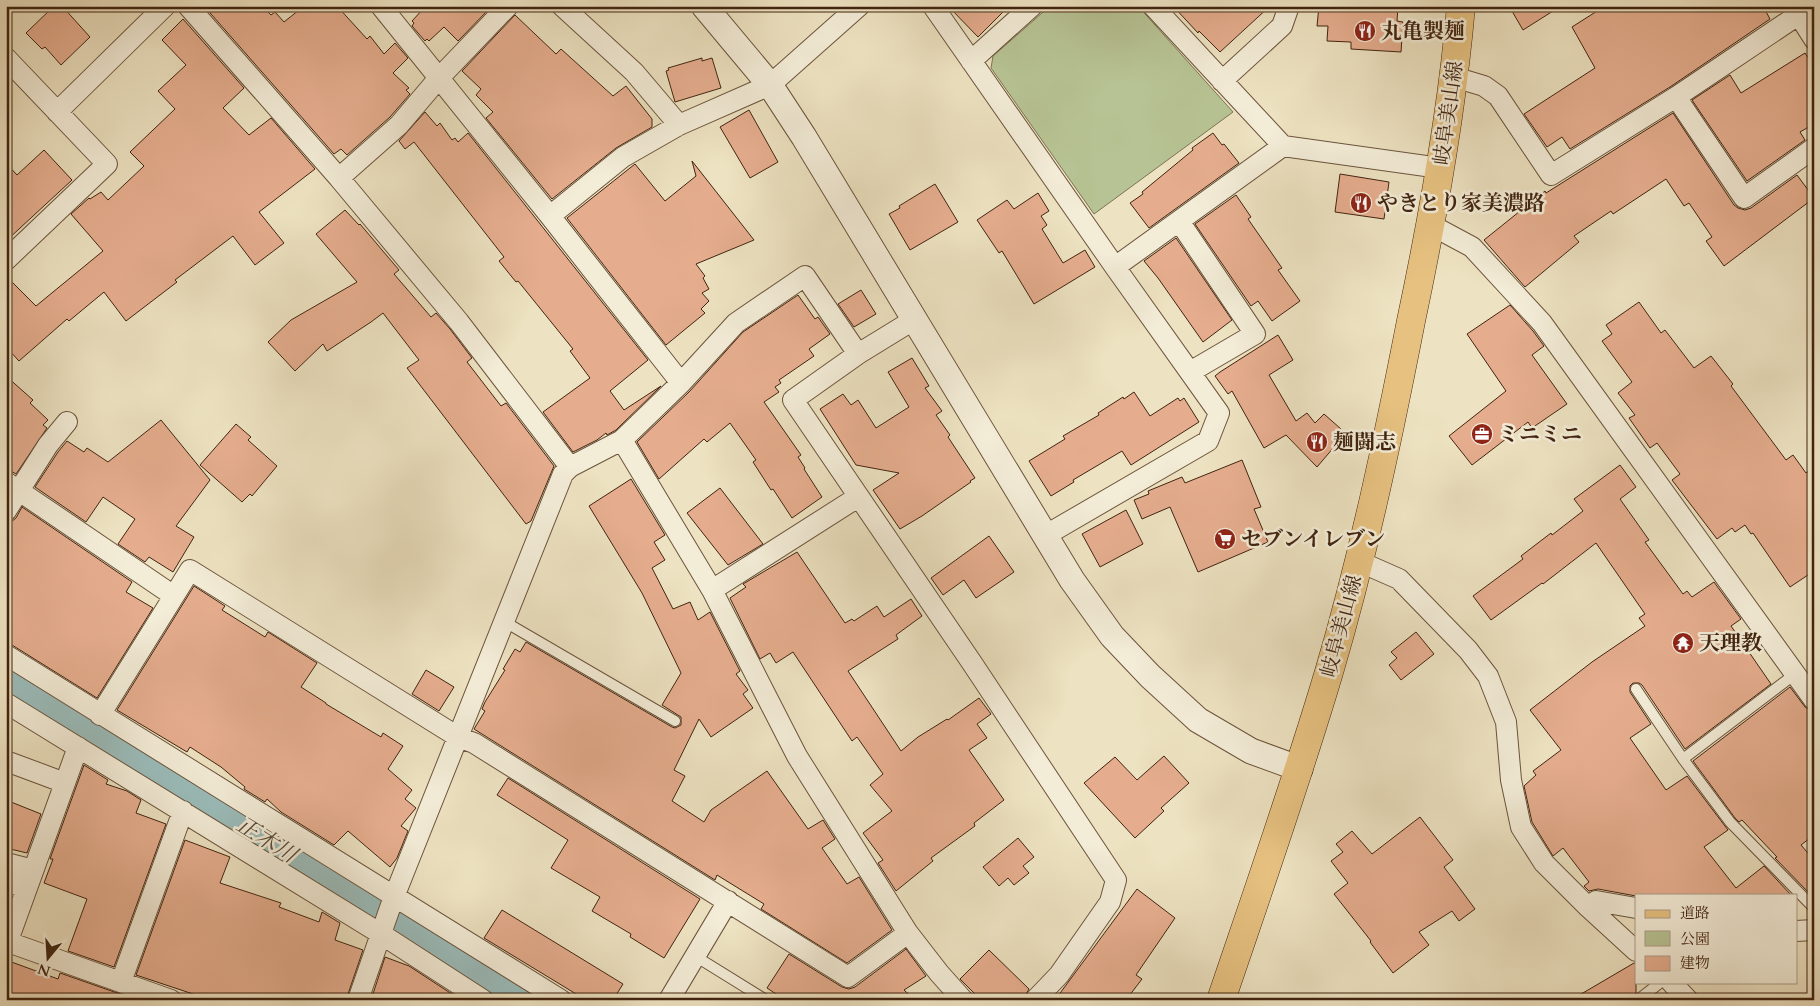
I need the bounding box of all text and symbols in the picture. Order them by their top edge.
place label: 丸亀製麺 [1381,17,1465,46]
restaurant icon: 丸亀製麺 [1353,19,1377,43]
street label: 岐阜美山線 [1427,59,1470,167]
place label: やきとり家美濃路 [1377,189,1545,218]
restaurant icon: やきとり家美濃路 [1349,191,1373,215]
place label: ミニミニ [1498,420,1582,449]
office icon: ミニミニ [1470,422,1494,446]
place label: 麺闘志 [1333,428,1396,457]
restaurant icon: 麺闘志 [1305,430,1329,454]
place label: セブンイレブン [1241,525,1385,554]
supermarket icon: セブンイレブン [1213,527,1237,551]
street label: 岐阜美山線 [1314,572,1369,681]
place label: 天理教 [1699,629,1762,658]
temple icon: 天理教 [1671,631,1695,655]
water label: 正木川 [231,810,304,871]
legend [1635,894,1798,984]
text: 道路 [1680,903,1710,923]
text: 公園 [1680,929,1710,949]
north arrow [22,934,72,984]
text: 建物 [1680,953,1710,973]
text: N [35,959,53,981]

